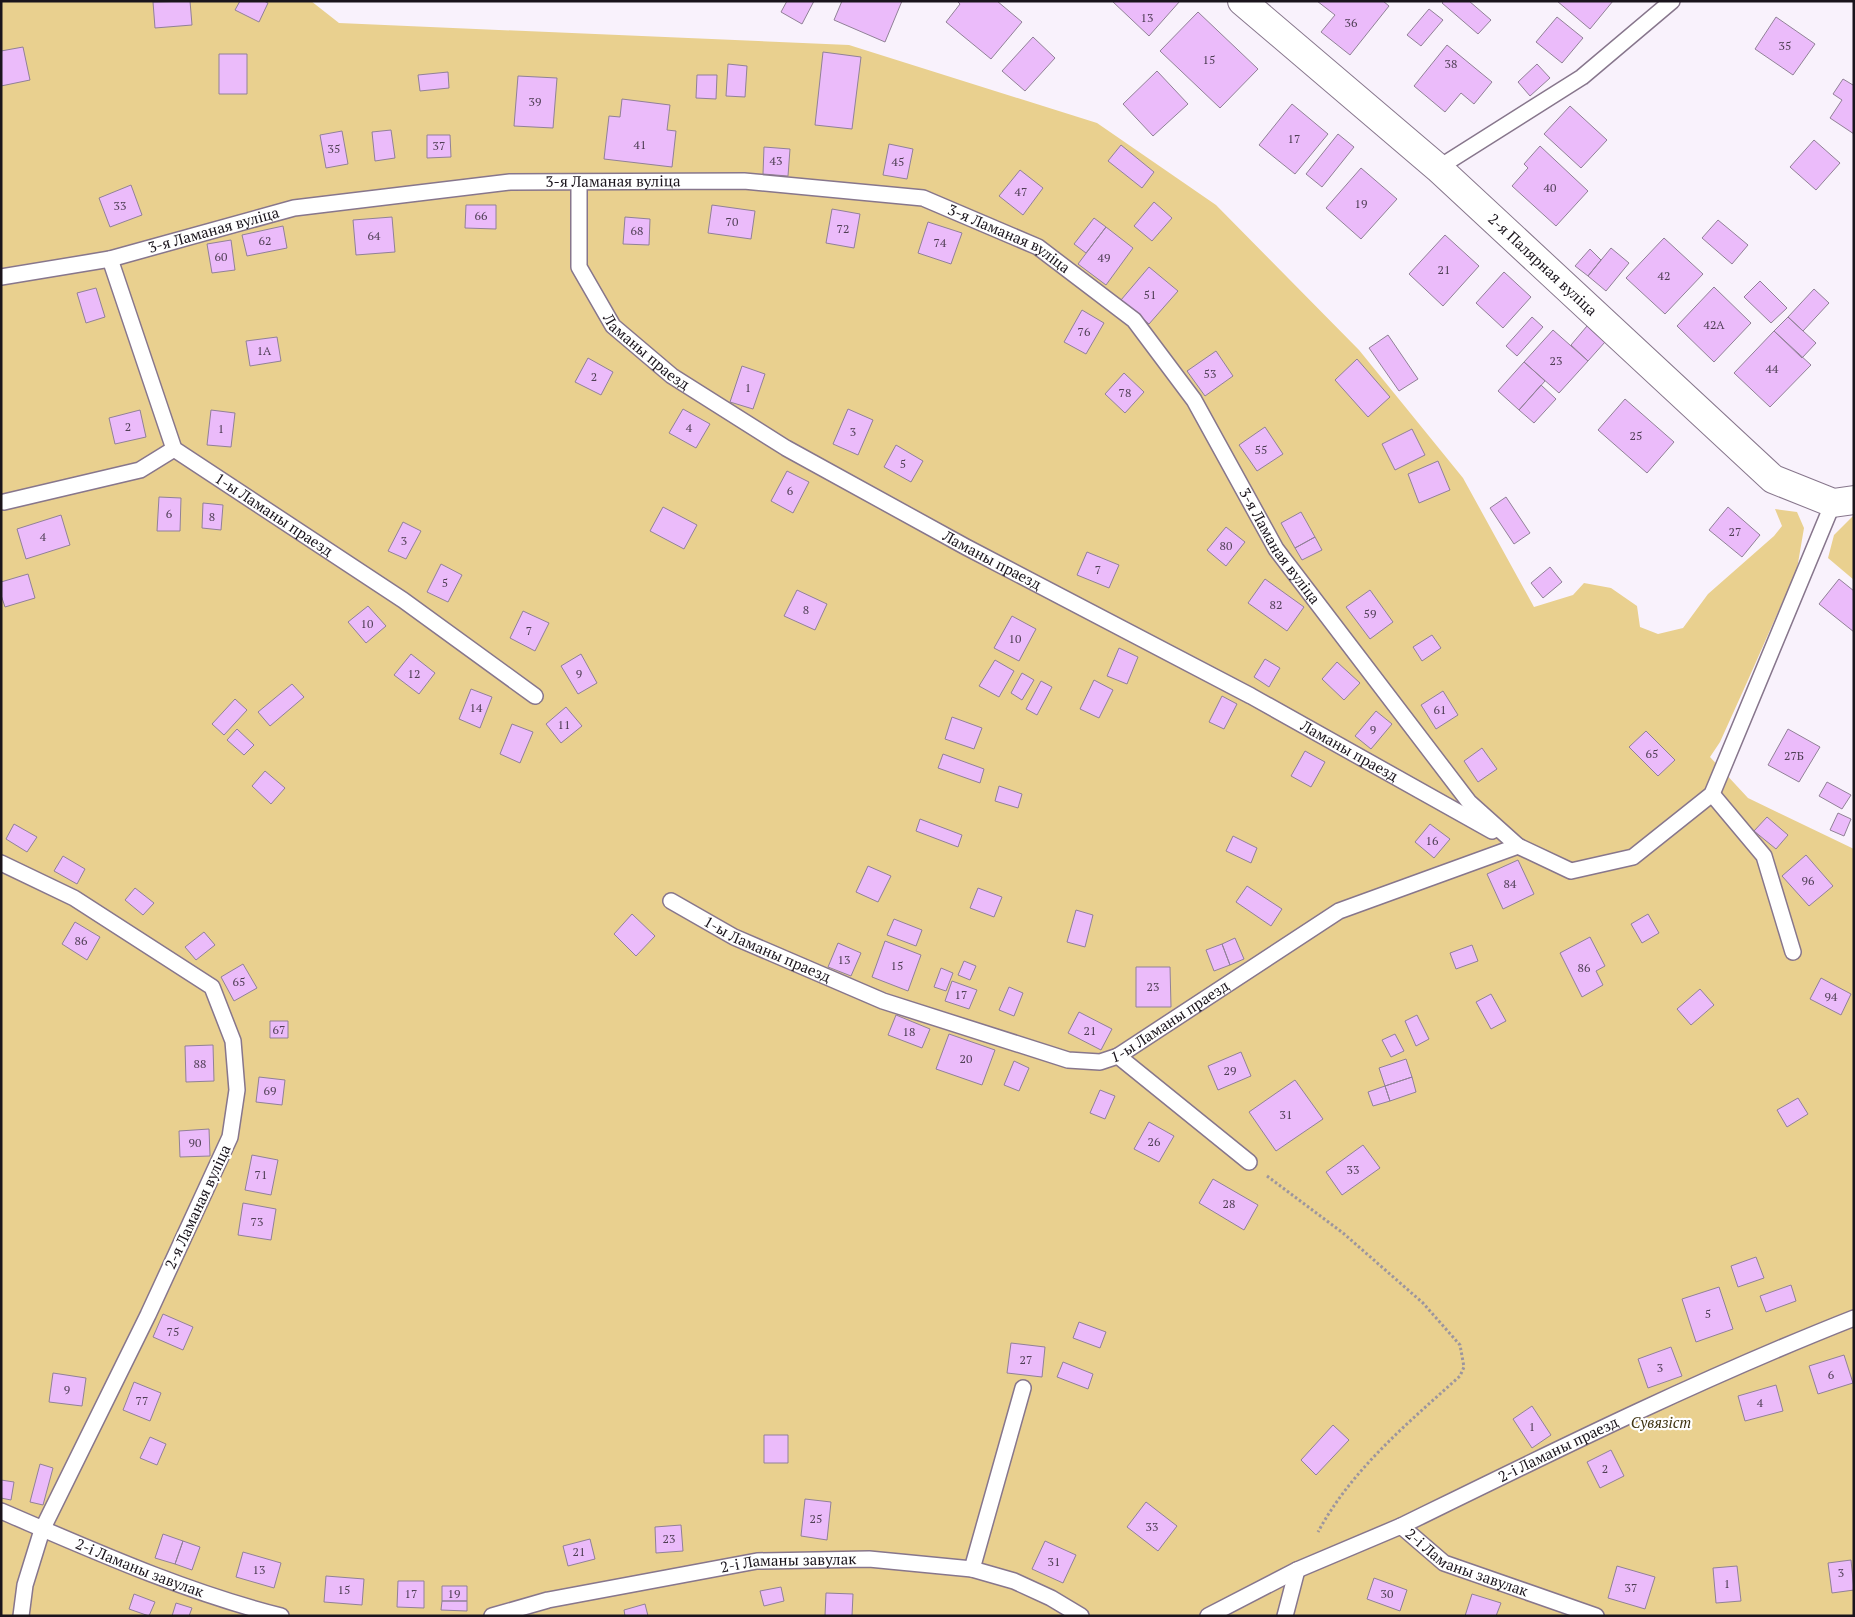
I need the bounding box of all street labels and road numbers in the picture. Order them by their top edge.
street label: 3-я Ламаная вуліца [545,170,681,191]
street label: 3-я Ламаная вуліца [945,199,1075,277]
street label: 3-я Ламаная вуліца [146,202,281,257]
street label: 2-я Палярная вуліца [1484,209,1602,320]
street label: Ламаны праезд [599,309,694,394]
street label: 1-ы Ламаны праезд [211,468,338,560]
street label: 3-я Ламаная вуліца [1235,484,1326,608]
street label: Ламаны праезд [939,525,1046,594]
street label: Ламаны праезд [1297,714,1402,786]
street label: 1-ы Ламаны праезд [700,911,835,987]
street label: 1-ы Ламаны праезд [1108,975,1233,1067]
street label: 2-я Ламаная вуліца [160,1141,235,1272]
street label: 2-і Ламаны праезд [1495,1413,1621,1487]
street label: 2-і Ламаны завулак [1402,1523,1532,1601]
street label: 2-і Ламаны завулак [73,1533,208,1602]
street label: 2-і Ламаны завулак [719,1548,857,1577]

